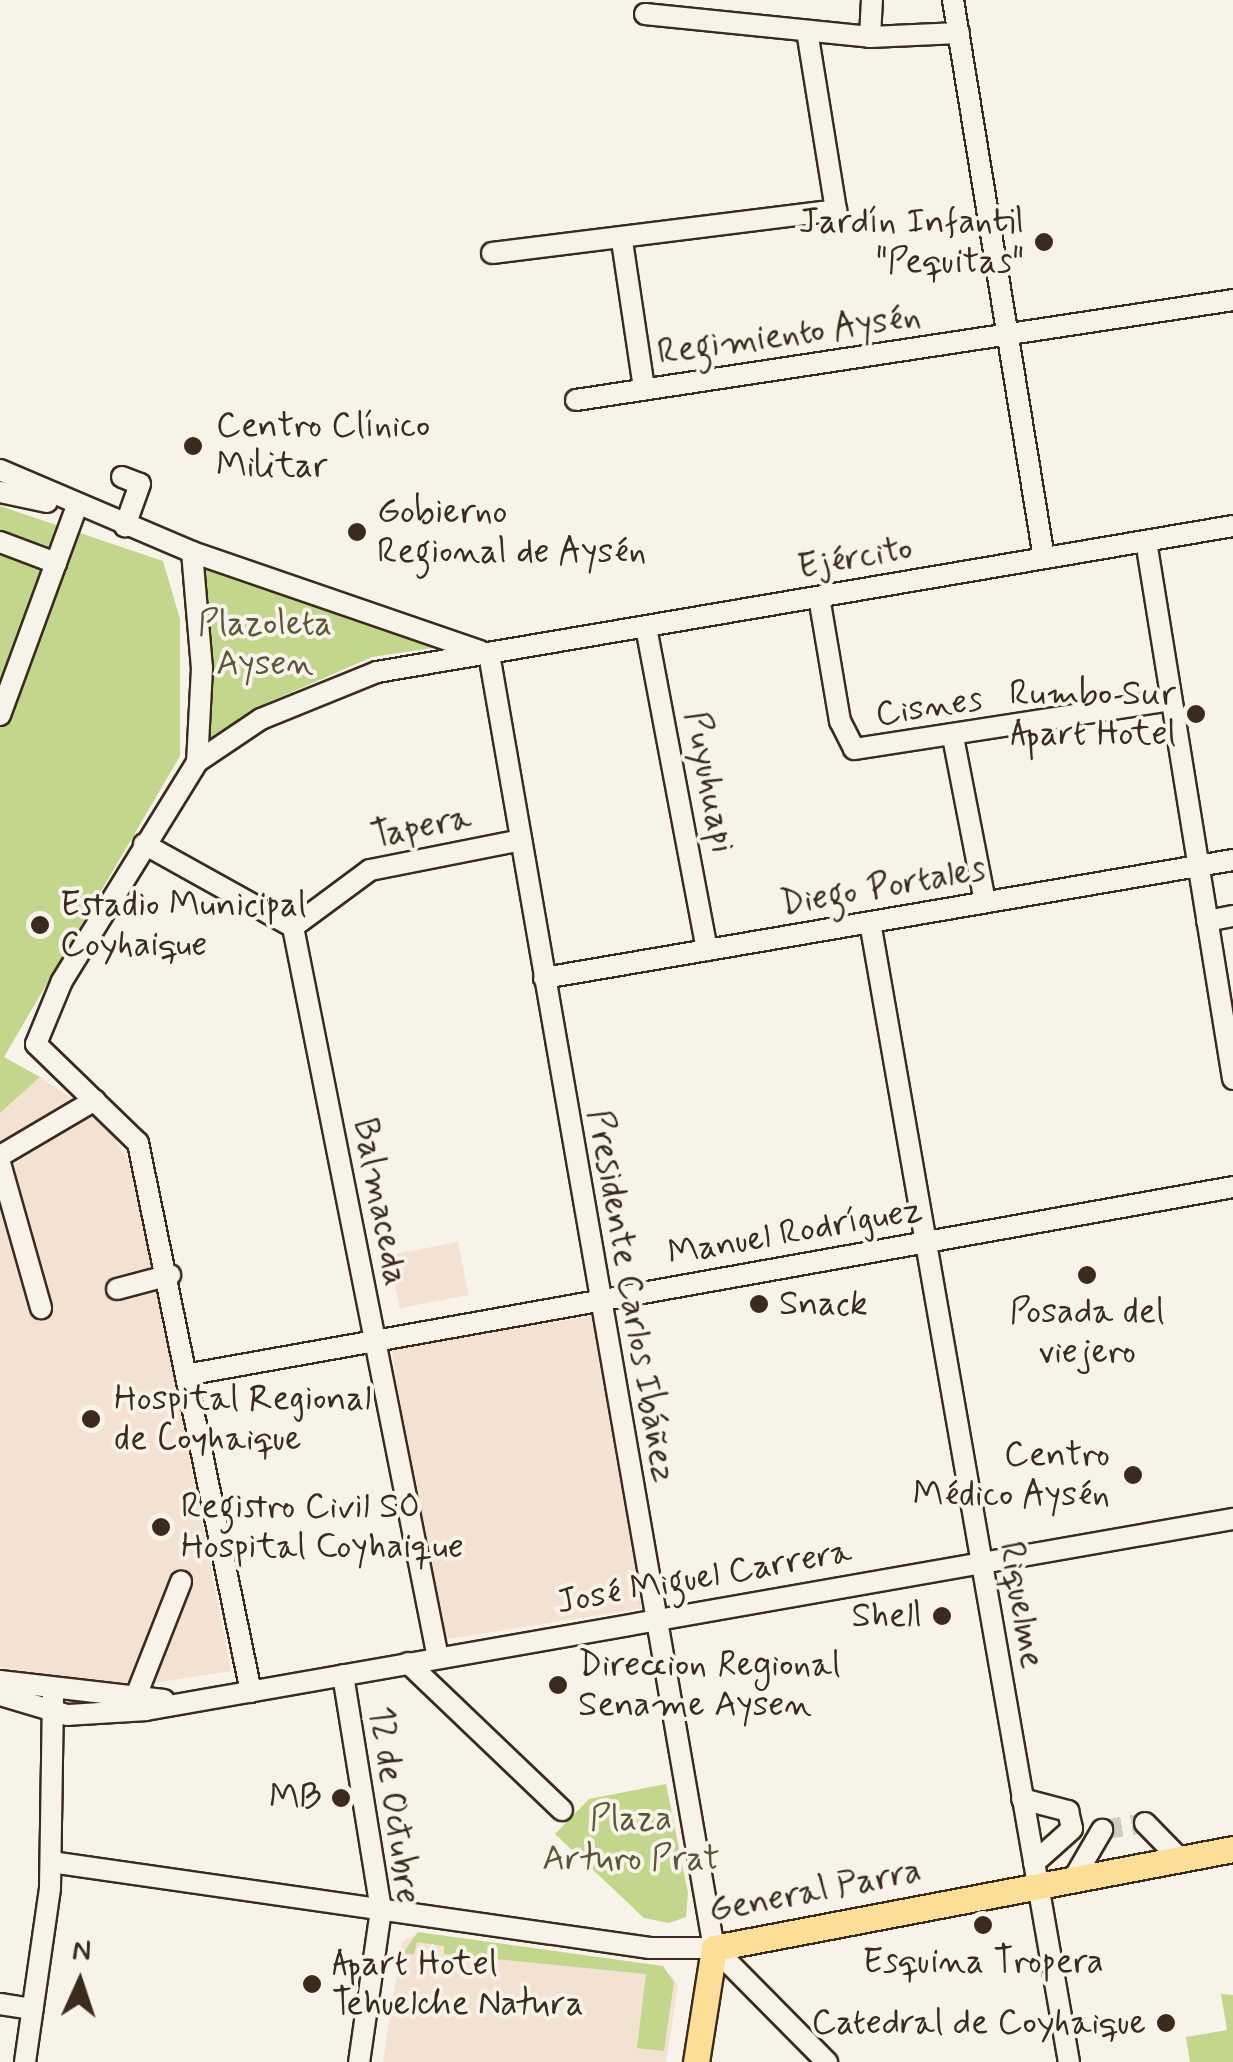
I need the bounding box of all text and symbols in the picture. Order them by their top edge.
place label: Jardín Infantil "Pequitas" [790,201,1024,283]
marker: Jardín Infantil "Pequitas" [1033,231,1055,253]
street label: Regimiento Aysén [655,296,923,374]
place label: Centro Clínico Militar [216,405,430,487]
marker: Centro Clínico Militar [180,433,206,459]
place label: Gobierno Regional de Aysén [377,491,646,573]
marker: Gobierno Regional de Aysén [346,521,368,543]
street label: Ejército [794,527,916,589]
park label: Plazoleta Aysen [198,603,332,685]
place label: Rumbo Sur Apart Hotel [1013,673,1176,755]
street label: Cisnes [872,678,986,736]
marker: Rumbo Sur Apart Hotel [1185,703,1207,725]
street label: Puyuhuapi [675,708,743,856]
street label: Tapera [367,796,475,858]
street label: Diego Portales [778,848,988,926]
place label: Estadio Municipal Coyhaique [60,884,307,966]
marker: Estadio Municipal Coyhaique [29,914,51,936]
street label: Presidente Carlos Ibáñez [578,1107,684,1485]
street label: Balmaceda [343,1115,417,1289]
street label: Manuel Rodríguez [664,1189,926,1275]
marker: Posada del viejero [1076,1264,1098,1286]
place label: Snack [779,1283,868,1325]
place label: Posada del viejero [1010,1291,1164,1373]
marker: Snack [748,1293,770,1315]
place label: Hospital Regional de Coyhaique [114,1378,378,1460]
marker: Hospital Regional de Coyhaique [78,1406,104,1432]
place label: Centro Médico Aysén [913,1434,1110,1516]
marker: Centro Médico Aysén [1120,1462,1146,1488]
place label: Registro Civil SO Hospital Coyhaique [181,1486,463,1568]
marker: Registro Civil SO Hospital Coyhaique [150,1516,172,1538]
street label: José Miguel Carrera [553,1530,855,1624]
street label: Riquelme [989,1538,1053,1672]
place label: Shell [851,1595,922,1637]
marker: Shell [931,1605,953,1627]
place label: Direccion Regional Sename Aysen [578,1644,846,1726]
marker: Direccion Regional Sename Aysen [547,1674,569,1696]
street label: 12 de Octubre [359,1703,429,1907]
place label: MB [269,1777,321,1819]
marker: MB [330,1787,352,1809]
park label: Plaza Arturo Prat [542,1798,720,1880]
street label: General Parra [706,1850,924,1932]
marker: Esquina Tropera [972,1914,994,1936]
north arrow [30,1932,130,2032]
text: N [71,1933,92,1971]
place label: Esquina Tropera [862,1941,1104,1983]
place label: Apart Hotel Tehuelche Natura [332,1943,586,2025]
marker: Apart Hotel Tehuelche Natura [301,1973,323,1995]
place label: Catedral de Coyhaique [815,2002,1146,2044]
marker: Catedral de Coyhaique [1155,2012,1177,2034]

